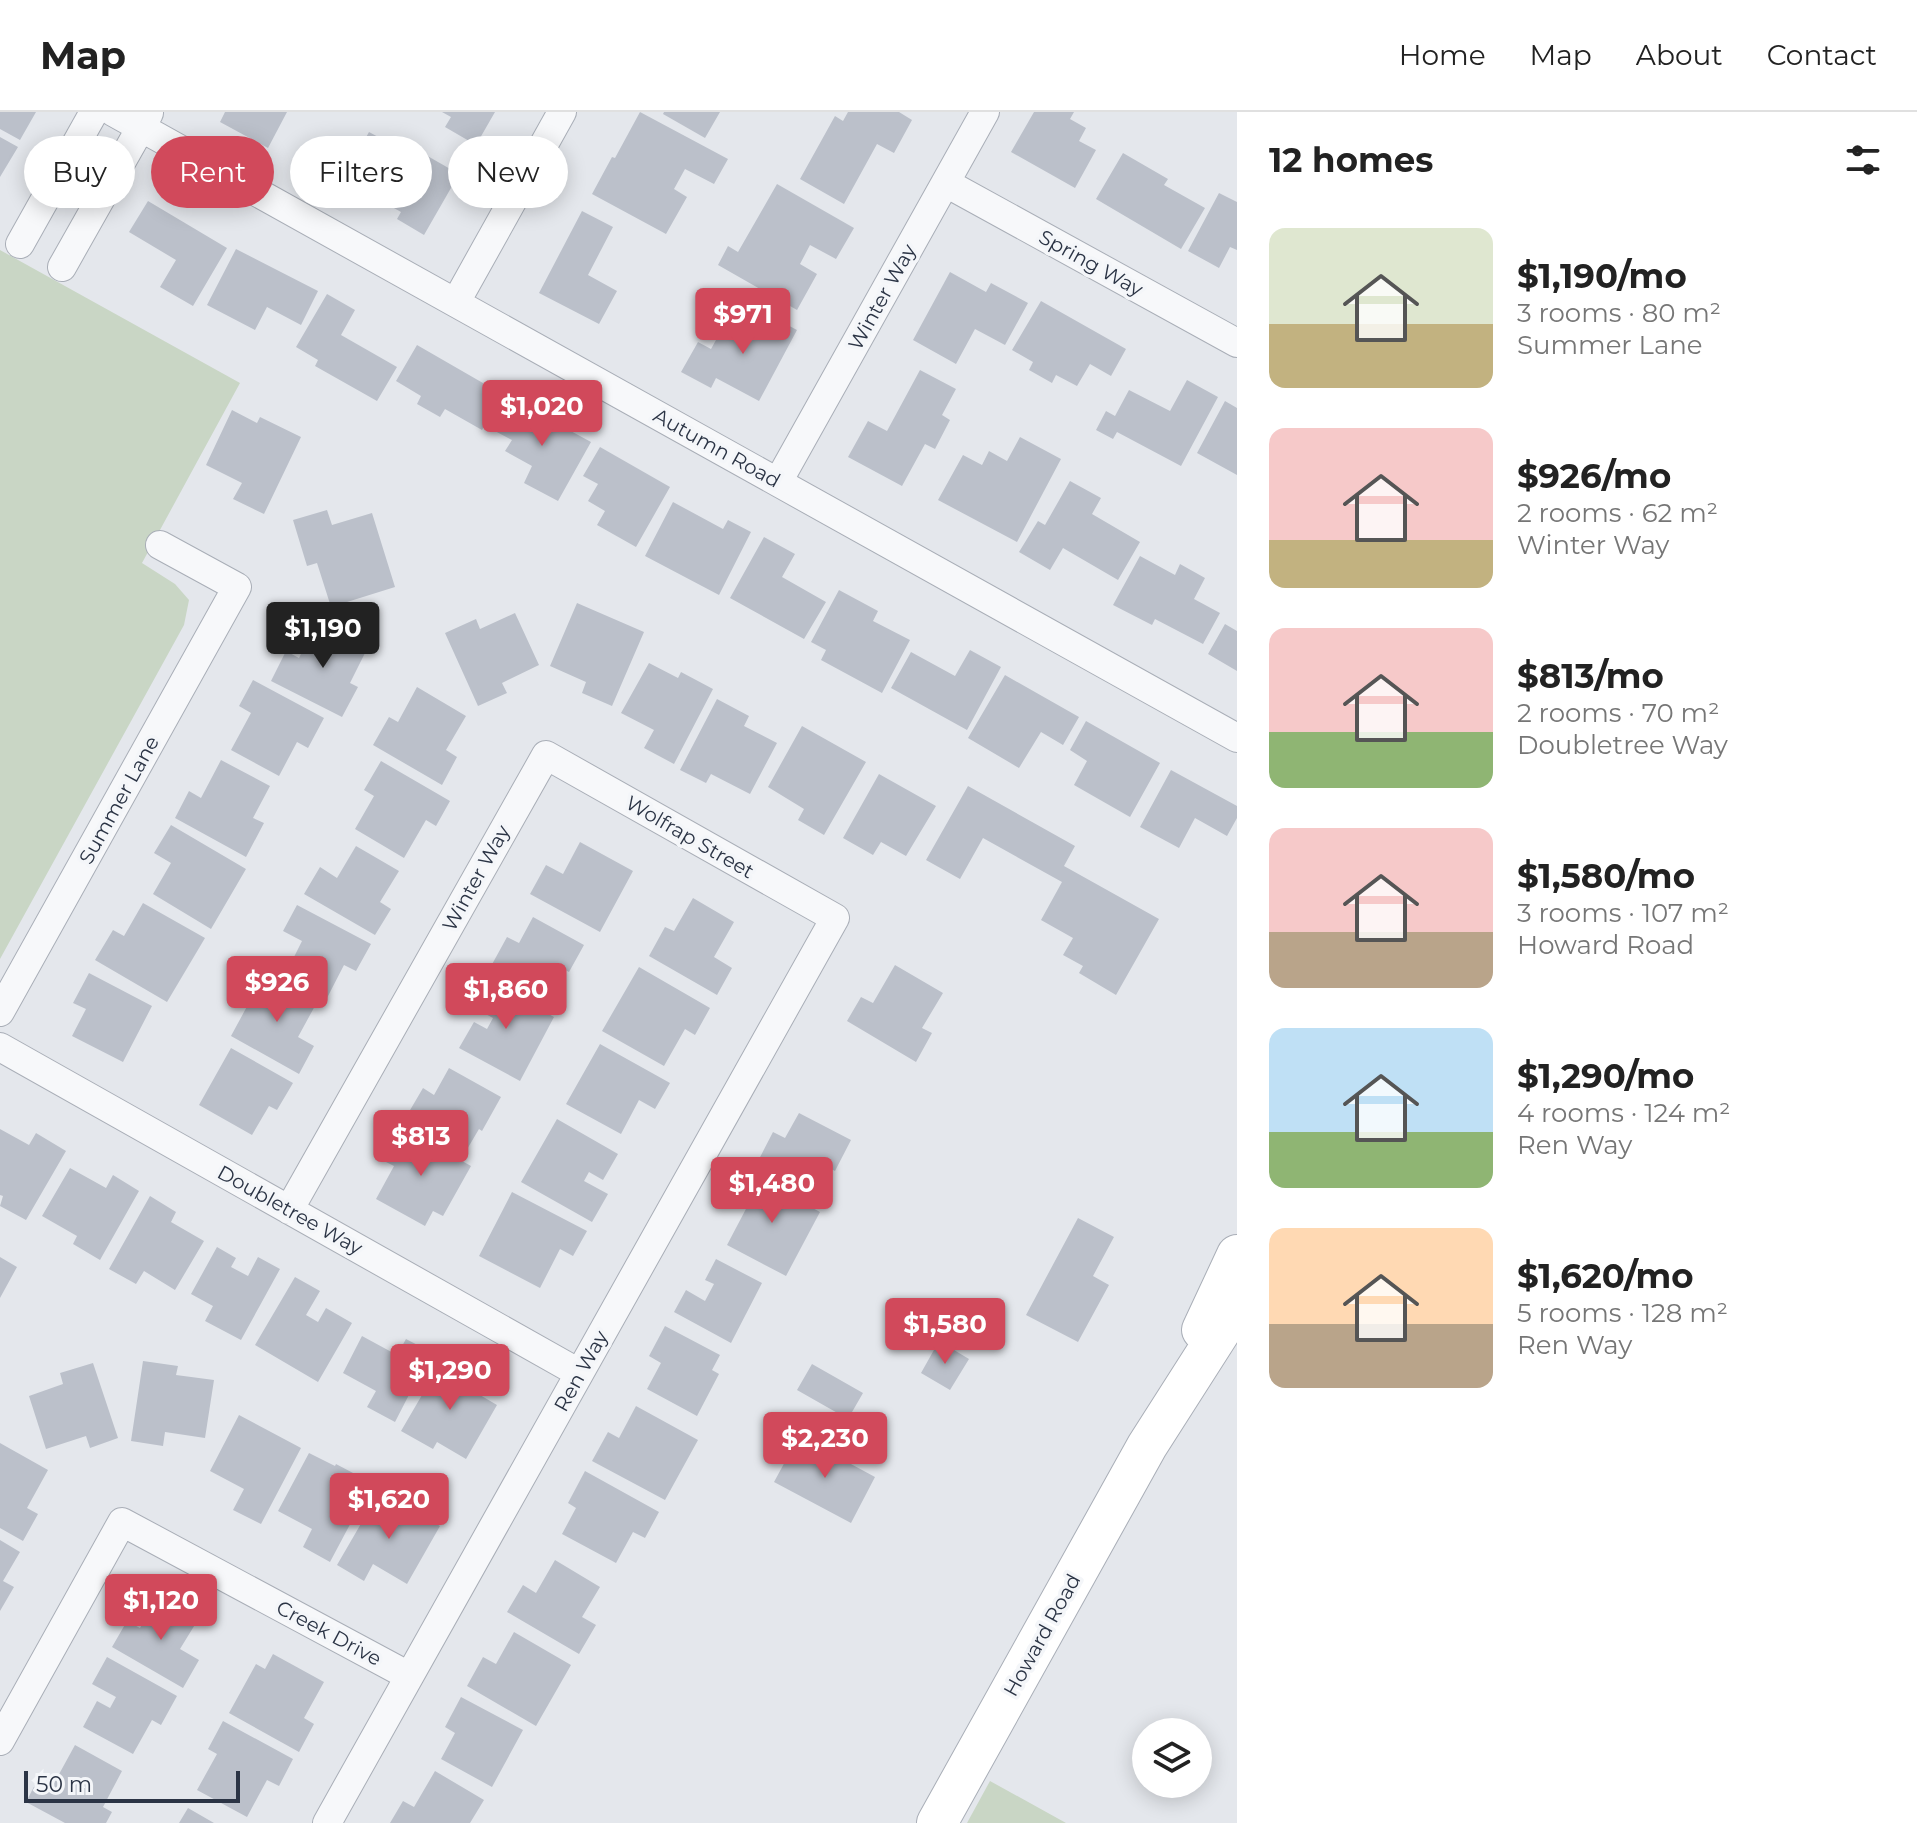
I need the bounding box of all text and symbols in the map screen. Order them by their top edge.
text: Map [40,32,126,79]
text: Home [1399,38,1486,72]
text: Map [1530,38,1592,72]
text: About [1636,38,1723,72]
text: Contact [1767,38,1877,72]
chip: Buy [24,136,135,208]
chip: Rent [151,136,274,208]
chip: Filters [290,136,432,208]
chip: New [448,136,568,208]
icon: filters [1841,138,1885,182]
text: 12 homes [1269,139,1433,181]
street label: Spring Way [1035,225,1147,301]
street label: Winter Way [843,240,921,354]
text: $1,190/mo [1517,255,1687,297]
icon: home [1333,260,1429,356]
pin: $971 [696,288,790,356]
text: 3 rooms · 80 m² [1517,297,1721,329]
text: $971 [713,298,773,330]
text: Summer Lane [1517,329,1703,361]
pin: $1,020 [477,380,607,448]
text: $1,020 [500,390,584,422]
street label: Autumn Road [649,403,785,493]
text: $926/mo [1517,455,1671,497]
icon: home [1333,460,1429,556]
text: 2 rooms · 62 m² [1517,497,1718,529]
text: Winter Way [1517,529,1669,561]
pin: $1,190 [258,602,388,670]
text: $1,190 [284,612,362,644]
text: $813/mo [1517,655,1664,697]
icon: home [1333,660,1429,756]
text: 2 rooms · 70 m² [1517,697,1719,729]
text: Doubletree Way [1517,729,1728,761]
street label: Summer Lane [74,732,164,868]
street label: Wolfrap Street [622,791,758,883]
street label: Winter Way [437,821,515,935]
text: $1,580/mo [1517,855,1695,897]
icon: home [1333,860,1429,956]
text: 3 rooms · 107 m² [1517,897,1729,929]
text: Howard Road [1517,929,1694,961]
pin: $926 [230,956,324,1024]
pin: $1,860 [441,963,571,1031]
text: $926 [245,966,309,998]
text: $1,860 [464,973,548,1005]
text: $1,290/mo [1517,1055,1694,1097]
icon: home [1333,1060,1429,1156]
text: 4 rooms · 124 m² [1517,1097,1730,1129]
pin: $813 [374,1110,468,1178]
text: $813 [391,1120,451,1152]
text: Ren Way [1517,1129,1632,1161]
pin: $1,480 [707,1157,837,1225]
street label: Doubletree Way [213,1160,367,1260]
text: $1,480 [729,1167,815,1199]
text: $1,620/mo [1517,1255,1694,1297]
icon: home [1333,1260,1429,1356]
text: 5 rooms · 128 m² [1517,1297,1728,1329]
pin: $1,580 [880,1298,1010,1366]
text: $1,580 [903,1308,987,1340]
street label: Ren Way [549,1326,613,1416]
text: Ren Way [1517,1329,1632,1361]
pin: $1,290 [385,1344,515,1412]
text: $1,290 [408,1354,492,1386]
pin: $2,230 [760,1412,890,1480]
text: $2,230 [781,1422,869,1454]
pin: $1,620 [324,1473,454,1541]
text: $1,620 [348,1483,430,1515]
street label: Howard Road [998,1570,1086,1700]
pin: $1,120 [96,1574,226,1642]
text: $1,120 [123,1584,199,1616]
street label: Creek Drive [272,1595,386,1671]
map controls [1132,1718,1212,1798]
button: layers [1132,1718,1212,1798]
scale bar [24,1767,240,1803]
text: 50 m [36,1771,92,1798]

